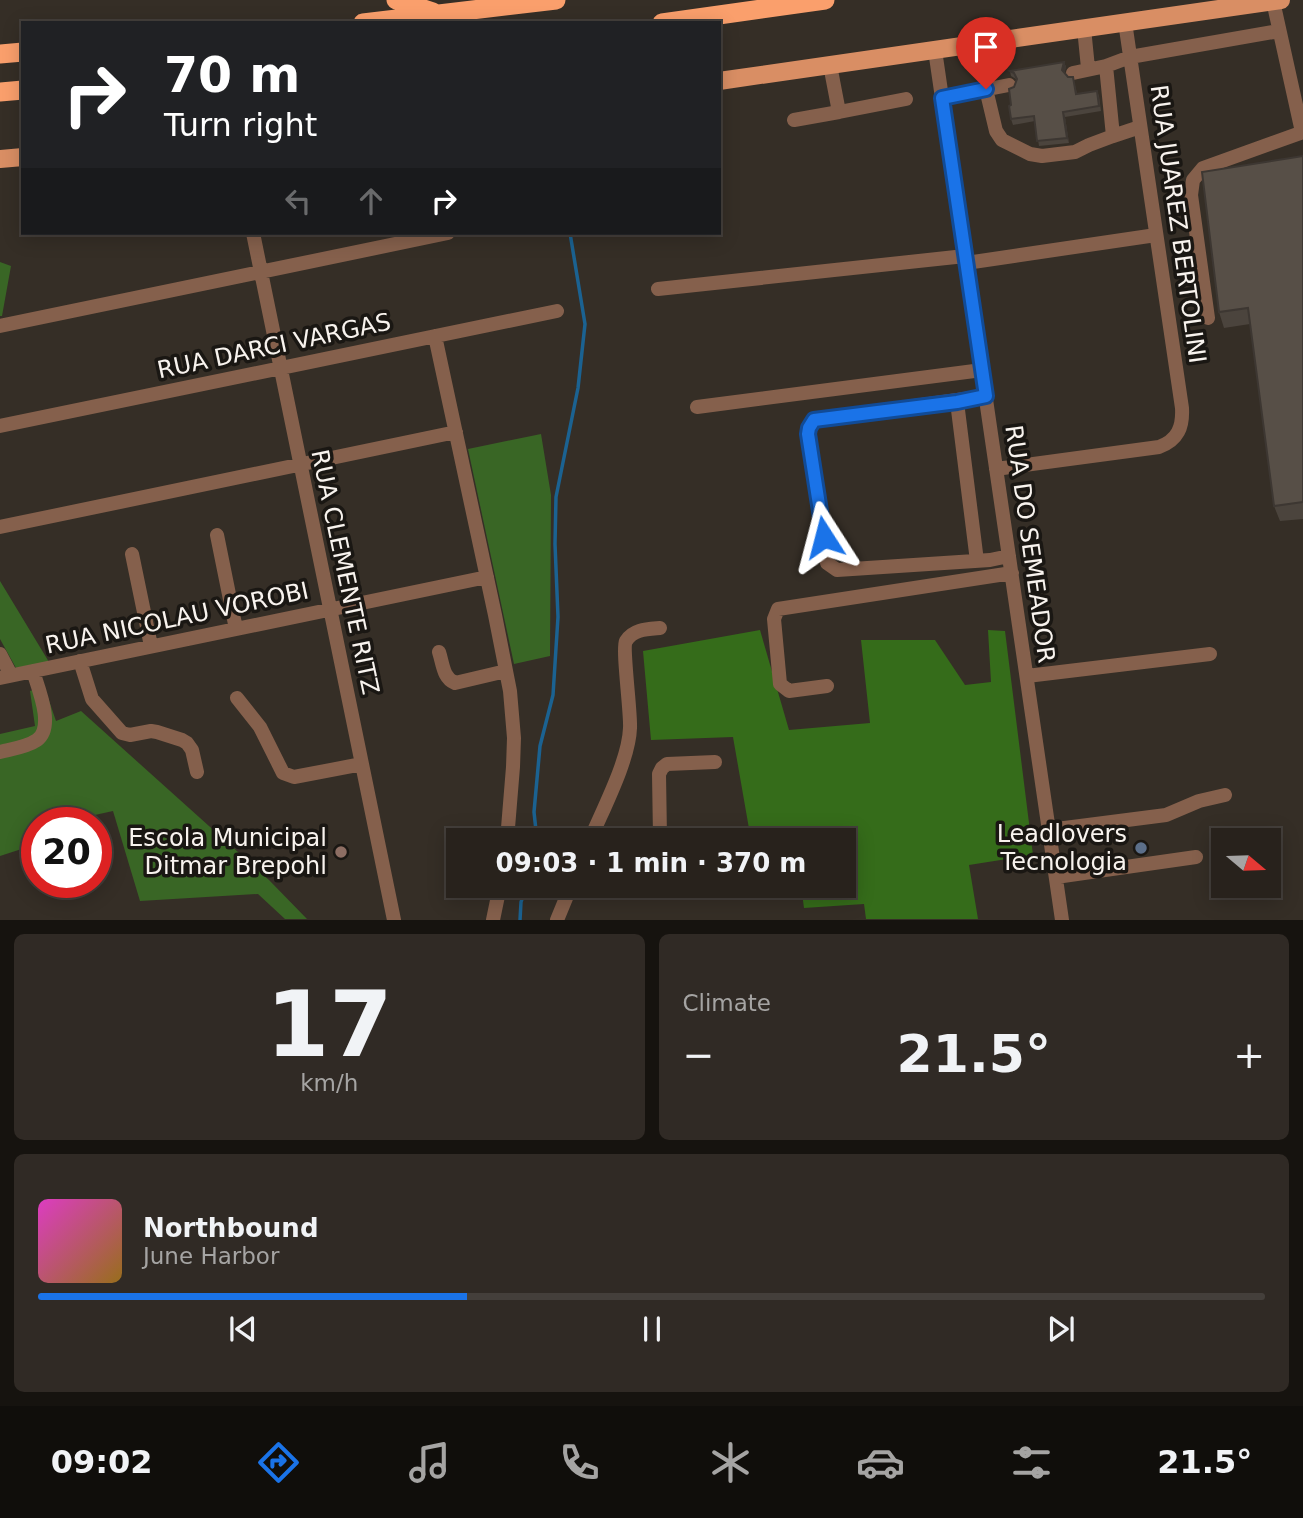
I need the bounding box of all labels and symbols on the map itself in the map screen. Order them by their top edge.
pin [956,17,1016,89]
street label: RUA JUAREZ BERTOLINI [1145,83,1211,365]
street label: RUA DARCI VARGAS [155,308,393,384]
street label: RUA DO SEMEADOR [999,423,1061,665]
street label: RUA CLEMENTE RITZ [305,447,385,697]
position arrow [787,500,861,574]
street label: RUA NICOLAU VOROBI [43,576,311,660]
speed limit sign: 20 [21,807,112,898]
place label: Leadlovers Tecnologia [997,820,1127,876]
place label: Escola Municipal Ditmar Brepohl [128,824,327,880]
north arrow [1211,828,1281,898]
marker: Leadlovers Tecnologia [1133,840,1149,856]
marker: Escola Municipal Ditmar Brepohl [333,844,349,860]

